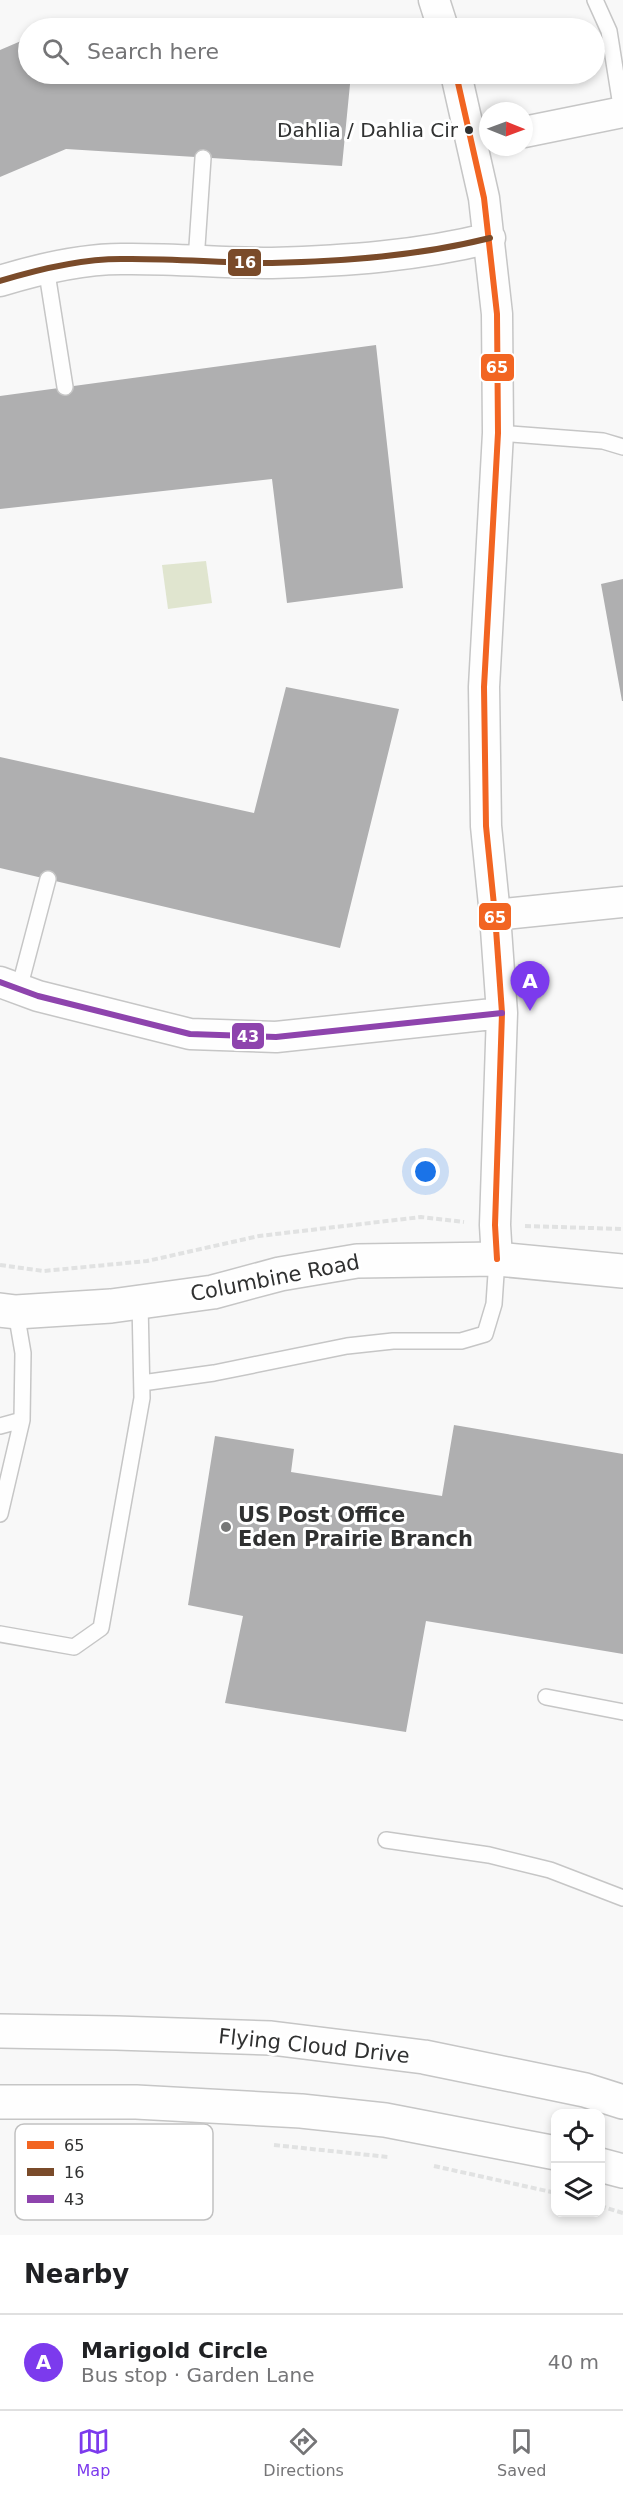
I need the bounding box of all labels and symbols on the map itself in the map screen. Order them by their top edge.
north arrow [479,102,533,156]
place label: Dahlia / Dahlia Cir [277,118,459,142]
marker: Dahlia / Dahlia Cir [463,124,475,136]
line badge: 16 [227,248,262,277]
text: 16 [234,253,256,272]
line badge: 65 [480,353,515,382]
text: 65 [486,358,508,377]
line badge: 65 [478,902,512,931]
text: 65 [484,908,506,927]
pin: A [510,962,550,1011]
line badge: 43 [231,1022,265,1050]
text: 43 [237,1027,259,1046]
your location [411,1157,440,1186]
street label: Columbine Road [188,1250,362,1306]
place label: US Post Office Eden Prairie Branch [238,1503,473,1551]
marker: US Post Office Eden Prairie Branch [219,1520,233,1534]
street label: Flying Cloud Drive [217,2024,411,2068]
legend [15,2124,213,2220]
text: 65 [64,2136,84,2155]
text: 16 [64,2163,84,2182]
text: 43 [64,2190,84,2209]

